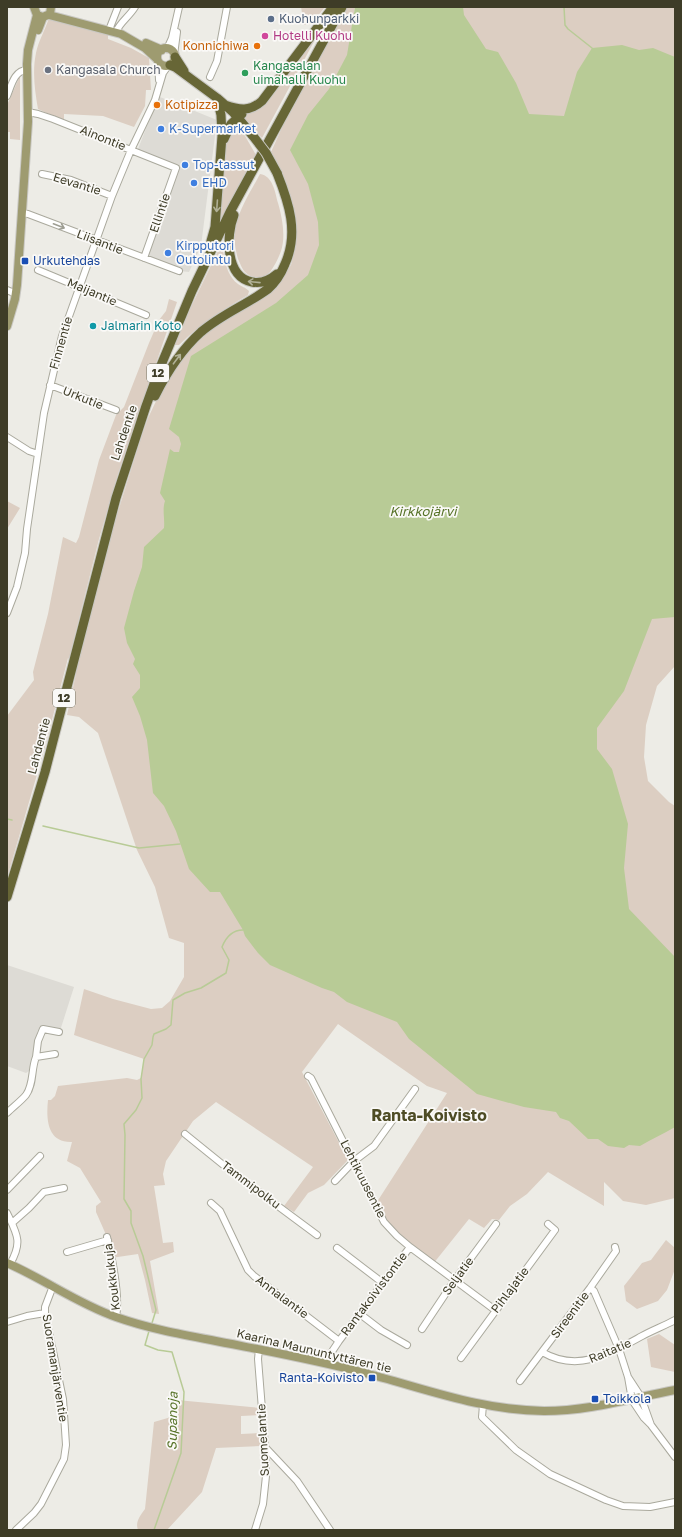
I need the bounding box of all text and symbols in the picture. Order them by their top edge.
place label: Kuohunparkki [279,11,359,26]
marker: Kuohunparkki [266,14,276,24]
place label: Hotelli Kuohu [273,28,352,43]
marker: Hotelli Kuohu [260,31,270,41]
place label: Konnichiwa [182,38,249,53]
marker: Konnichiwa [252,41,262,51]
place label: Kangasalan uimahalli Kuohu [253,58,346,87]
place label: Kangasala Church [56,62,161,77]
marker: Kangasala Church [43,65,53,75]
marker: Kangasalan uimahalli Kuohu [240,68,250,78]
place label: Kotipizza [165,97,218,112]
marker: Kotipizza [152,100,162,110]
place label: K-Supermarket [169,121,256,136]
street label: Ainontie [78,122,128,154]
marker: K-Supermarket [156,124,166,134]
place label: Top-tassut [193,157,255,172]
marker: Top-tassut [180,160,190,170]
street label: Eevantie [51,169,103,198]
place label: EHD [202,175,227,190]
marker: EHD [189,178,199,188]
street label: Ellintie [146,191,173,234]
one-way arrow [213,199,220,212]
one-way arrow [52,222,64,230]
street label: Liisantie [75,226,126,257]
place label: Kirpputori Outolintu [176,238,234,267]
marker: Kirpputori Outolintu [163,248,173,258]
place label: Urkutehdas [33,253,100,268]
marker: Urkutehdas [20,256,30,266]
street label: Maijantie [65,274,119,309]
one-way arrow [248,278,261,285]
street label: Finnentie [46,315,75,371]
place label: Jalmarin Koto [101,318,181,333]
marker: Jalmarin Koto [88,321,98,331]
one-way arrow [173,353,181,364]
road number: 12 [147,364,169,382]
street label: Urkutie [61,383,106,412]
street label: Lahdentie [107,403,140,463]
water label: Kirkkojärvi [390,503,458,519]
road number: 12 [53,689,75,707]
street label: Lahdentie [24,716,53,776]
district label: Ranta-Koivisto [371,1105,487,1125]
street label: Lehtikuusentie [337,1137,390,1220]
street label: Tammipolku [219,1158,284,1212]
street label: Koukkukuja [100,1243,123,1311]
street label: Rantakoivistontie [337,1249,410,1339]
street label: Seljatie [439,1254,476,1298]
street label: Pihlajatie [487,1264,532,1316]
street label: Annalantie [253,1272,312,1321]
street label: Sireenitie [547,1288,592,1341]
street label: Suoramanjärventie [40,1313,71,1423]
street label: Kaarina Maununtyttären tie [235,1325,393,1376]
street label: Raitatie [586,1335,633,1366]
place label: Ranta-Koivisto [279,1370,364,1385]
marker: Ranta-Koivisto [367,1373,377,1383]
water label: Supanoja [163,1391,181,1450]
place label: Toikkola [603,1391,651,1406]
marker: Toikkola [590,1394,600,1404]
street label: Suomelantie [253,1403,272,1477]

